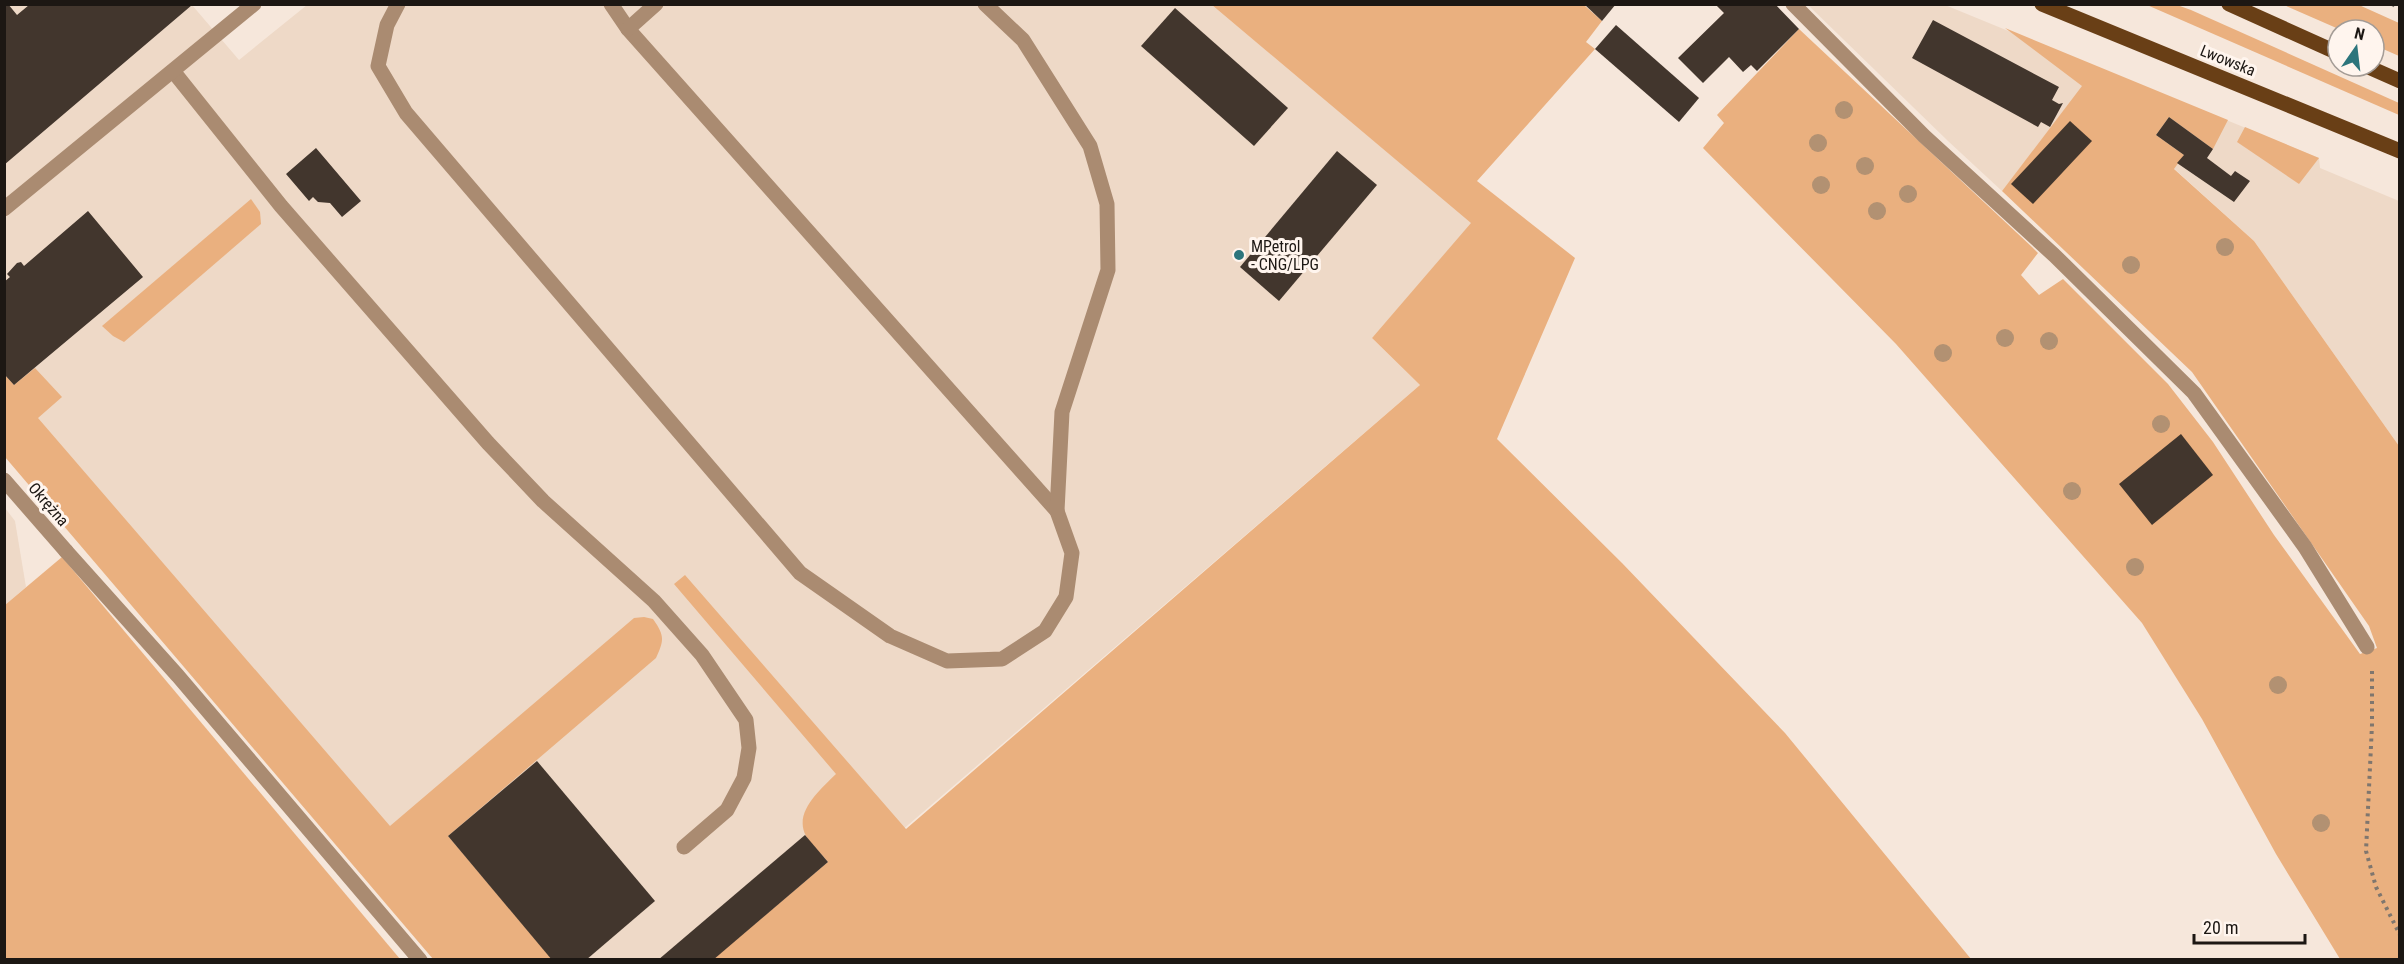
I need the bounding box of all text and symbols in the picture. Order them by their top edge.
north arrow [2326,18,2386,78]
text: N [2352,24,2367,44]
street label: Lwowska [2197,41,2258,80]
place label: MPetrol - CNG/LPG [1251,237,1319,274]
marker: MPetrol - CNG/LPG [1232,248,1246,262]
street label: Okrężna [25,479,73,530]
scale bar [2194,907,2305,945]
text: 20 m [2203,917,2238,938]

